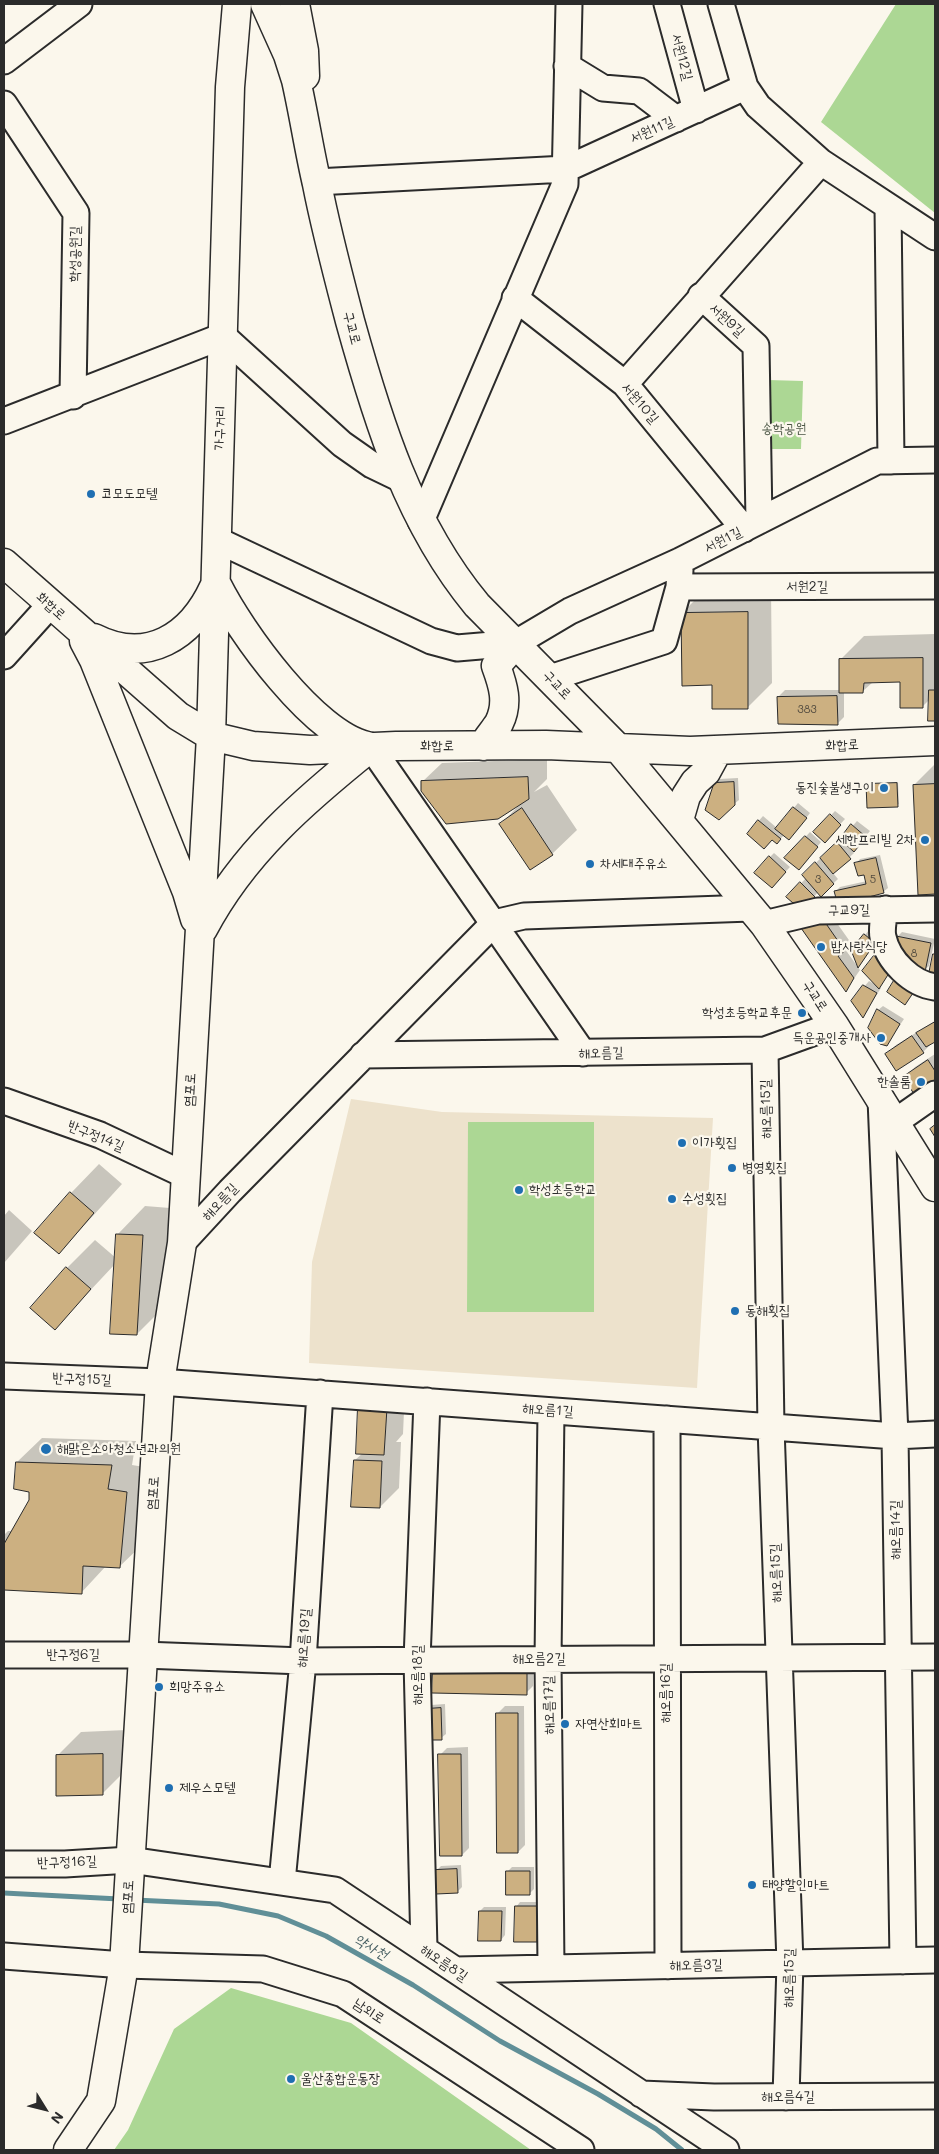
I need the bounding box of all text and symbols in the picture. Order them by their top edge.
street label: 서원12길 [668,32,696,82]
street label: 서원11길 [627,113,677,147]
street label: 학성공원길 [66,226,84,282]
street label: 서원9길 [706,300,748,340]
street label: 구교로 [340,310,364,346]
street label: 서원10길 [618,379,662,427]
street label: 가구거리 [211,405,229,451]
park label: 송학공원 [761,421,807,437]
place label: 코모도모텔 [101,486,157,502]
marker: 코모도모텔 [85,488,97,500]
street label: 서원1길 [701,523,745,557]
street label: 서원2길 [786,579,828,595]
street label: 화합로 [33,588,69,624]
street label: 구교로 [539,667,575,703]
house number: 383 [797,703,817,717]
street label: 화합로 [825,736,859,754]
street label: 화합로 [420,738,454,754]
place label: 동진숯불생구이 [795,780,874,796]
marker: 동진숯불생구이 [878,782,890,794]
place label: 세한프리빌 2차 [835,832,915,848]
marker: 세한프리빌 2차 [919,834,931,846]
place label: 차세대주유소 [600,856,668,872]
marker: 차세대주유소 [584,858,596,870]
house number: 3 [815,873,821,887]
house number: 5 [870,873,876,887]
street label: 구교9길 [828,901,870,919]
place label: 밥사랑식당 [831,939,887,955]
marker: 밥사랑식당 [815,941,827,953]
house number: 8 [911,947,917,961]
street label: 구교로 [799,977,831,1015]
place label: 학성초등학교후문 [702,1005,792,1021]
marker: 학성초등학교후문 [796,1007,808,1019]
place label: 득운공인중개사 [792,1030,871,1046]
marker: 득운공인중개사 [875,1032,887,1044]
street label: 해오름길 [578,1044,624,1062]
street label: 염포로 [181,1073,199,1107]
place label: 한솔룸 [877,1074,911,1090]
marker: 한솔룸 [915,1076,927,1088]
street label: 해오름15길 [757,1079,775,1139]
street label: 반구정14길 [65,1117,127,1155]
place label: 이가횟집 [692,1135,737,1151]
marker: 이가횟집 [676,1137,688,1149]
place label: 병영횟집 [742,1160,787,1176]
marker: 병영횟집 [726,1162,738,1174]
street label: 해오름길 [198,1180,242,1224]
place label: 학성초등학교 [529,1182,597,1198]
marker: 학성초등학교 [513,1184,525,1196]
place label: 수성횟집 [682,1191,727,1207]
marker: 수성횟집 [666,1193,678,1205]
place label: 동해횟집 [745,1303,790,1319]
marker: 동해횟집 [729,1305,741,1317]
street label: 반구정15길 [52,1370,112,1388]
street label: 해오름1길 [522,1400,574,1420]
place label: 해맑은소아청소년과의원 [57,1441,181,1457]
marker: 해맑은소아청소년과의원 [39,1442,53,1456]
street label: 염포로 [143,1476,163,1510]
street label: 해오름14길 [888,1500,904,1560]
street label: 해오름15길 [767,1543,785,1603]
street label: 해오름19길 [294,1608,314,1668]
street label: 해오름18길 [410,1645,426,1705]
street label: 반구정6길 [46,1647,100,1663]
street label: 해오름2길 [513,1651,565,1667]
street label: 해오름16길 [658,1663,674,1723]
street label: 해오름17길 [540,1675,558,1735]
place label: 희망주유소 [169,1679,225,1695]
marker: 희망주유소 [153,1681,165,1693]
place label: 자연산회마트 [575,1716,643,1732]
marker: 자연산회마트 [559,1718,571,1730]
place label: 제우스모텔 [179,1780,235,1796]
marker: 제우스모텔 [163,1782,175,1794]
street label: 반구정16길 [37,1853,97,1871]
place label: 태양할인마트 [762,1877,830,1893]
marker: 태양할인마트 [746,1879,758,1891]
street label: 염포로 [119,1880,137,1914]
water label: 약사천 [351,1930,391,1964]
street label: 해오름8길 [417,1941,471,1985]
street label: 해오름15길 [780,1948,798,2008]
street label: 해오름3길 [669,1956,723,1974]
street label: 남외로 [350,1995,388,2027]
place label: 울산종합운동장 [301,2071,380,2087]
marker: 울산종합운동장 [285,2073,297,2085]
north arrow [20,2084,70,2134]
street label: 해오름4길 [761,2089,815,2105]
text: N [47,2108,68,2128]

